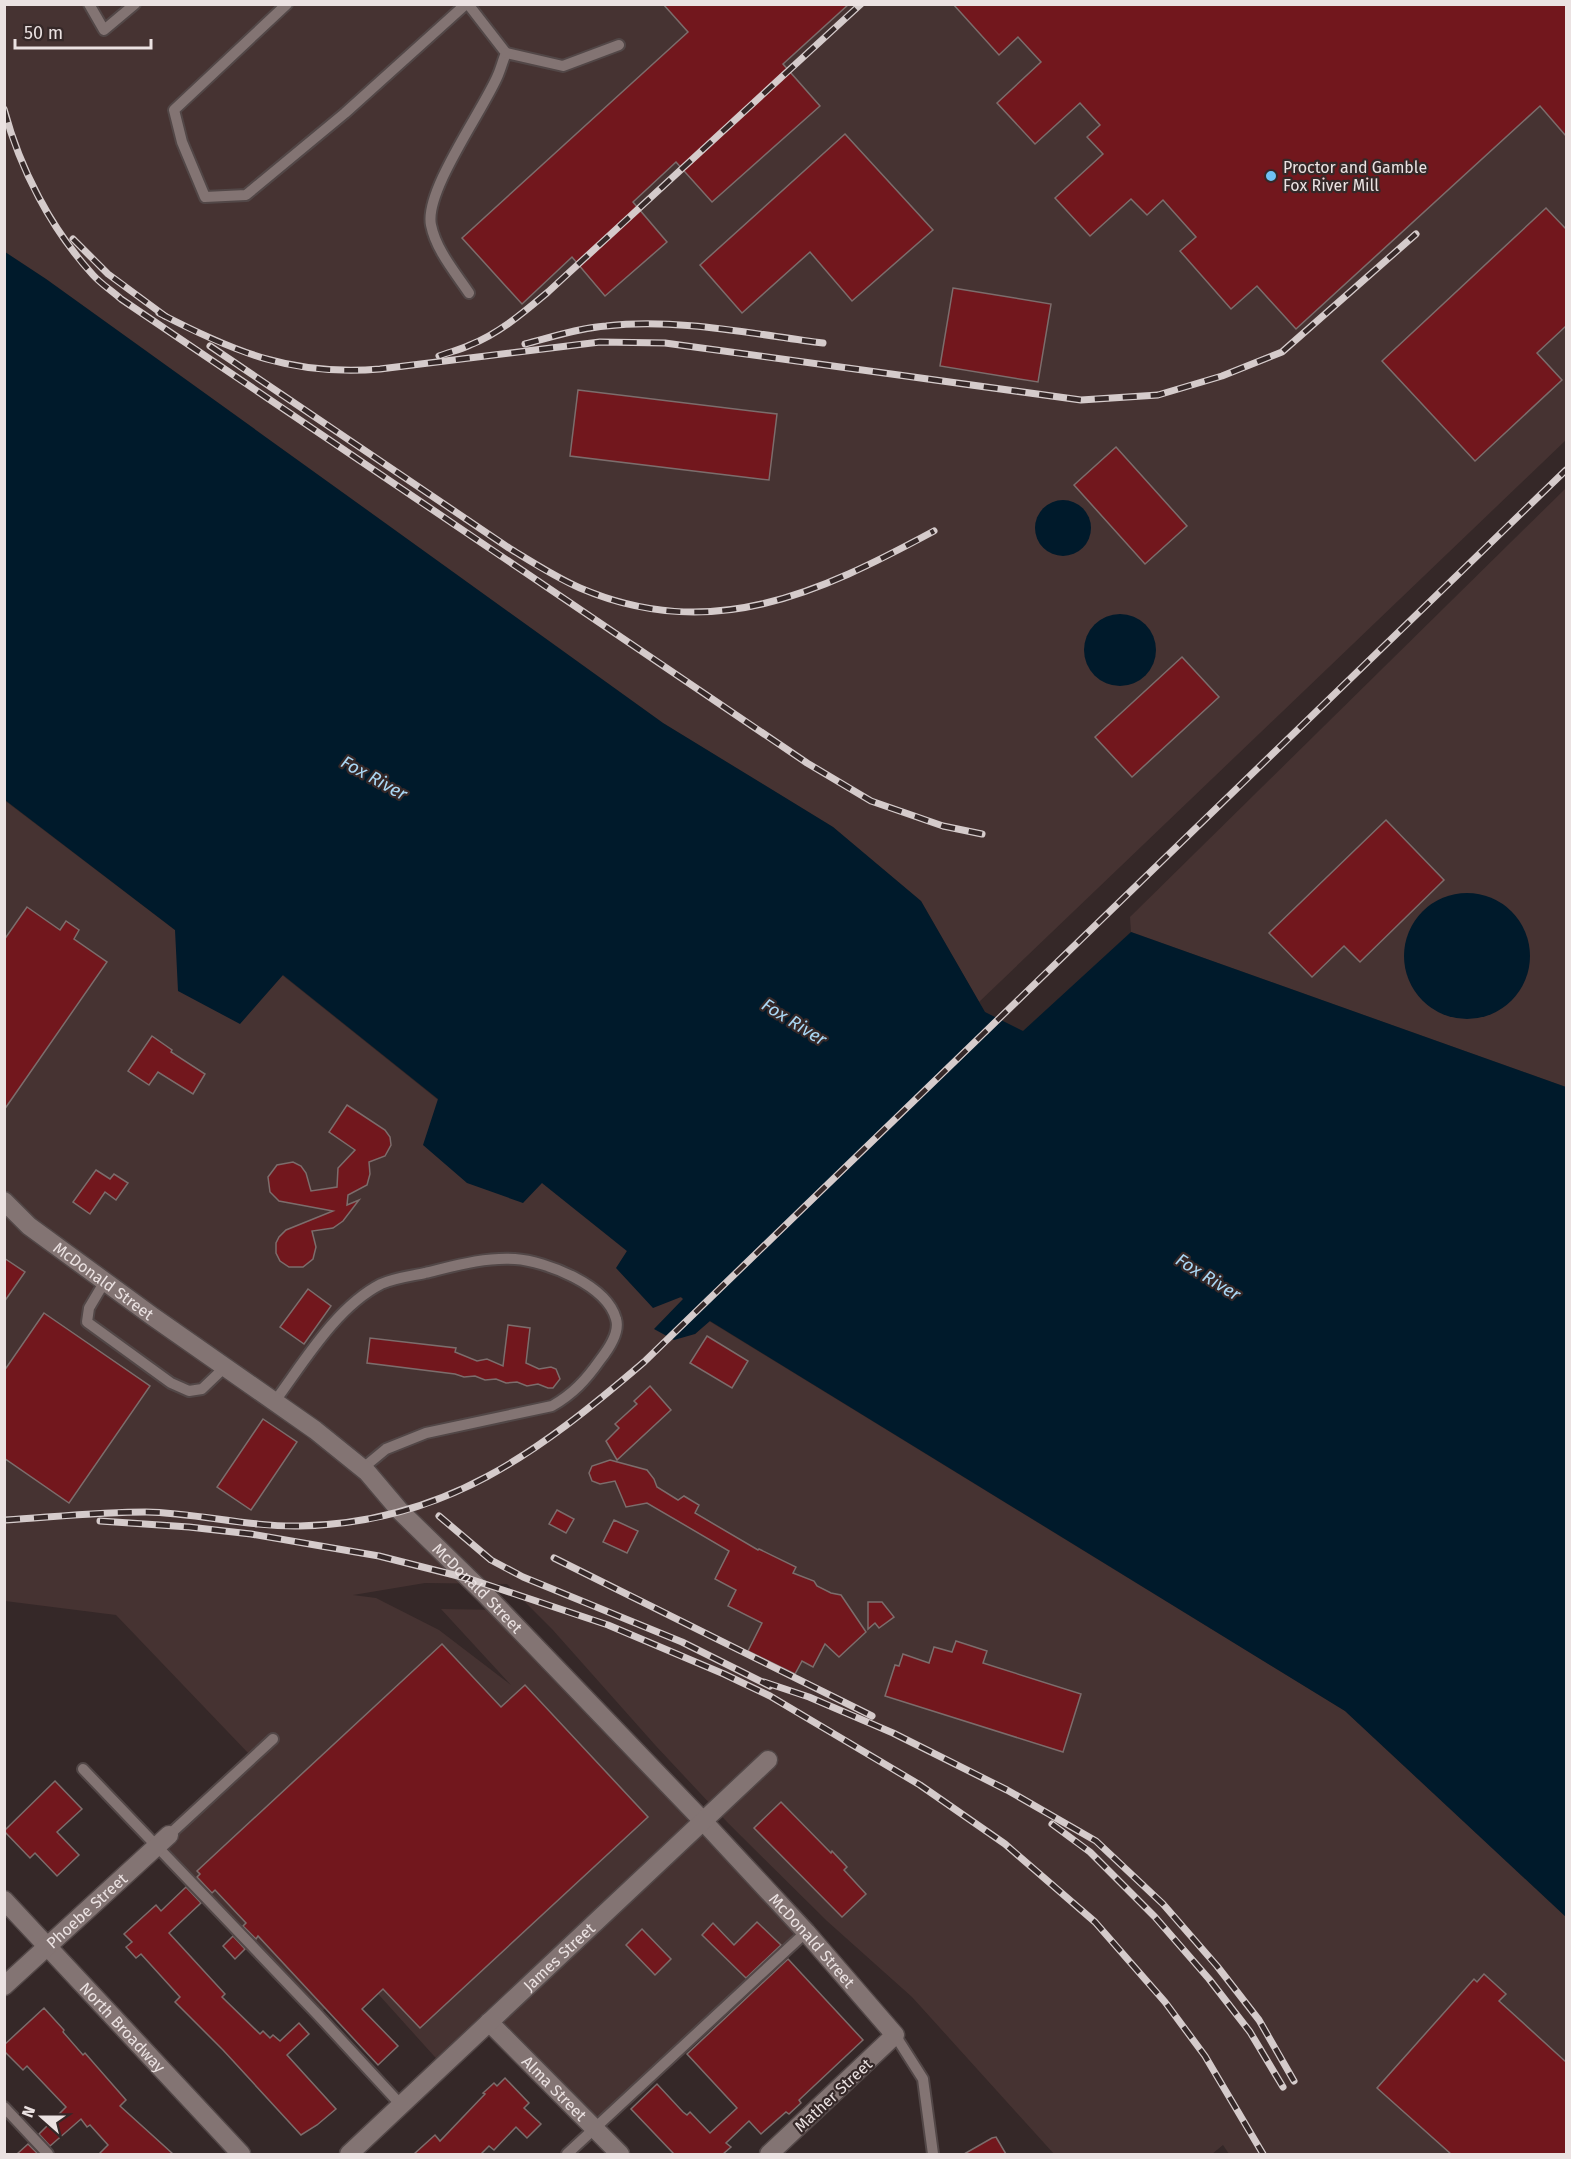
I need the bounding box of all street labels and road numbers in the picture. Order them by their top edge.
street label: McDonald Street [50,1238,158,1324]
street label: McDonald Street [428,1539,527,1637]
street label: Phoebe Street [43,1869,131,1952]
street label: McDonald Street [765,1890,859,1992]
street label: James Street [519,1919,599,1995]
street label: North Broadway [76,1979,169,2077]
street label: Alma Street [518,2052,591,2125]
street label: Mather Street [791,2055,876,2136]

